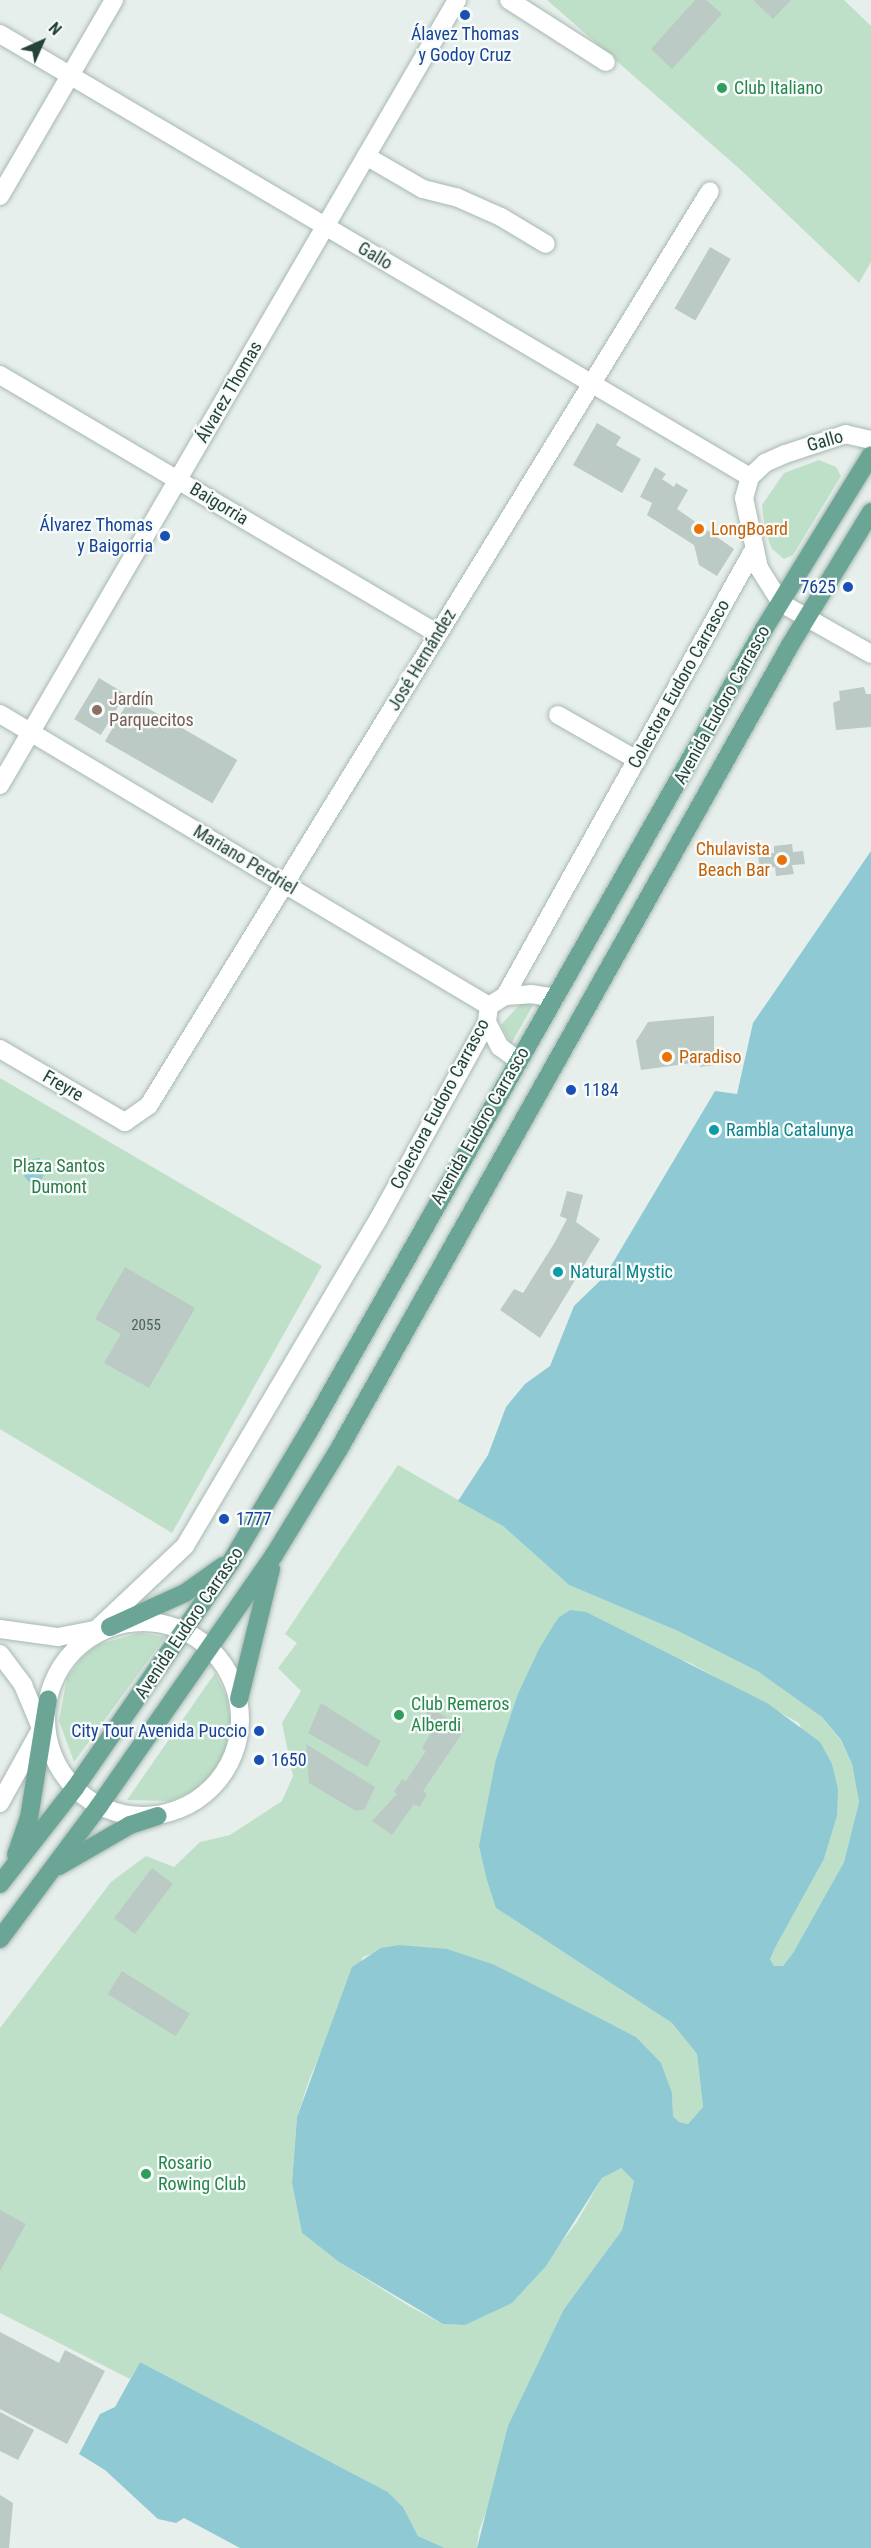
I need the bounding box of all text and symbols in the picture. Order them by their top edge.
marker: Álavez Thomas y Godoy Cruz [458,8,472,22]
north arrow [12,12,72,72]
text: N [45,19,65,39]
place label: Álavez Thomas y Godoy Cruz [411,24,519,66]
place label: Club Italiano [734,77,823,99]
marker: Club Italiano [715,81,729,95]
street label: Gallo [354,237,396,275]
street label: Álvarez Thomas [191,337,267,447]
street label: Gallo [804,426,846,456]
street label: Baigorria [186,478,252,530]
place label: Álvarez Thomas y Baigorria [39,515,153,558]
place label: LongBoard [711,518,788,540]
marker: LongBoard [692,522,706,536]
marker: Álvarez Thomas y Baigorria [158,529,172,543]
place label: 7625 [800,576,836,598]
marker: 7625 [841,580,855,594]
street label: Colectora Eudoro Carrasco [624,596,734,772]
street label: José Hernández [383,605,461,715]
street label: Avenida Eudoro Carrasco [669,622,775,788]
place label: Jardín Parquecitos [109,689,194,732]
marker: Jardín Parquecitos [90,703,104,717]
street label: Mariano Perdriel [189,821,301,899]
place label: Chulavista Beach Bar [696,839,770,882]
marker: Chulavista Beach Bar [775,853,789,867]
street label: Colectora Eudoro Carrasco [386,1015,494,1193]
street label: Avenida Eudoro Carrasco [426,1043,534,1209]
place label: Paradiso [679,1046,742,1068]
marker: Paradiso [660,1050,674,1064]
street label: Freyre [39,1066,87,1106]
place label: 1184 [583,1079,619,1101]
marker: 1184 [564,1083,578,1097]
place label: Rambla Catalunya [726,1119,854,1141]
marker: Rambla Catalunya [707,1123,721,1137]
park label: Plaza Santos Dumont [13,1156,105,1198]
place label: Natural Mystic [570,1261,673,1283]
marker: Natural Mystic [551,1265,565,1279]
house number: 2055 [131,1317,161,1335]
place label: 1777 [236,1508,272,1530]
marker: 1777 [217,1512,231,1526]
street label: Avenida Eudoro Carrasco [130,1543,248,1703]
place label: Club Remeros Alberdi [411,1694,510,1736]
marker: Club Remeros Alberdi [392,1708,406,1722]
place label: City Tour Avenida Puccio [71,1720,247,1742]
marker: City Tour Avenida Puccio [252,1724,266,1738]
place label: 1650 [271,1749,307,1771]
marker: 1650 [252,1753,266,1767]
place label: Rosario Rowing Club [158,2153,246,2196]
marker: Rosario Rowing Club [139,2167,153,2181]

